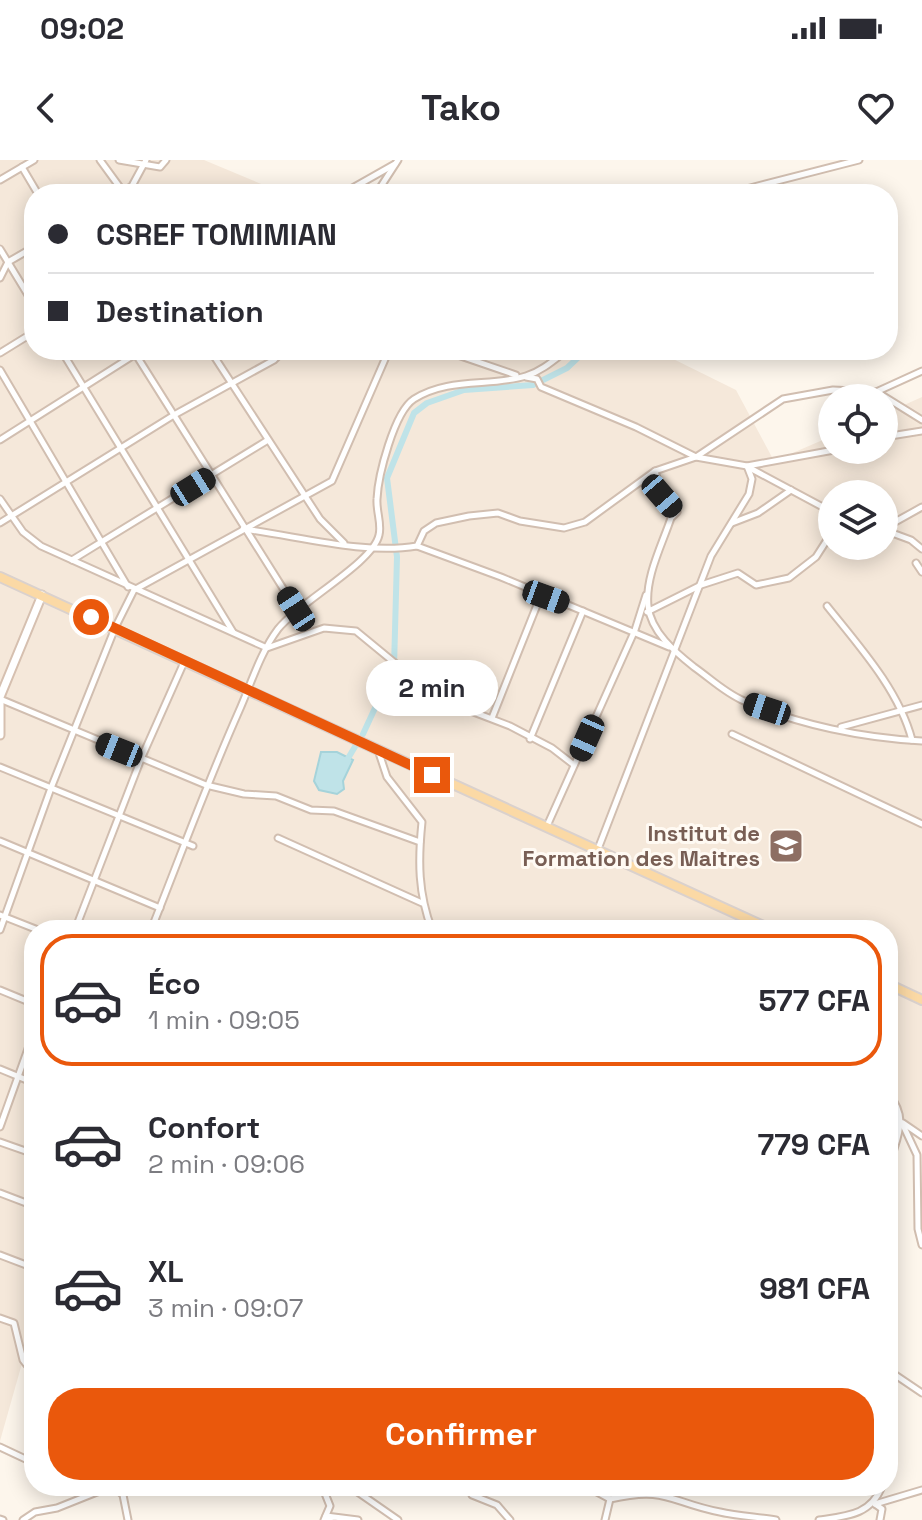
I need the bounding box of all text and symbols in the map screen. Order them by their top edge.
text: 09:02 [40,9,124,48]
text: Tako [421,85,501,131]
icon: back [24,86,68,130]
icon: heart [854,86,898,130]
text: CSREF TOMIMIAN [96,215,337,254]
text: Destination [96,292,264,331]
map controls [818,384,898,560]
button: locate [818,384,898,464]
car [166,464,220,510]
car [637,470,687,522]
button: layers [818,480,898,560]
car [519,578,573,616]
car [273,582,319,636]
route start [73,599,109,635]
callout: 2 min [366,659,498,715]
text: 2 min [398,671,466,705]
car [740,690,794,728]
car [566,711,608,765]
car [92,730,146,770]
route end [414,757,450,793]
place label: Institut de Formation des Maitres [523,819,760,872]
school or university icon: Institut de Formation des Maitres [767,827,805,865]
icon: car [52,964,124,1036]
text: Éco [148,964,201,1003]
text: 577 CFA [758,981,870,1020]
text: 1 min · 09:05 [148,1003,300,1037]
icon: car [52,1108,124,1180]
text: Confort [148,1108,260,1147]
text: 779 CFA [758,1125,870,1164]
text: 2 min · 09:06 [148,1147,305,1181]
icon: car [52,1252,124,1324]
text: XL [148,1252,184,1291]
text: 981 CFA [759,1269,870,1308]
text: 3 min · 09:07 [148,1291,303,1325]
button: Confirmer [48,1388,874,1480]

